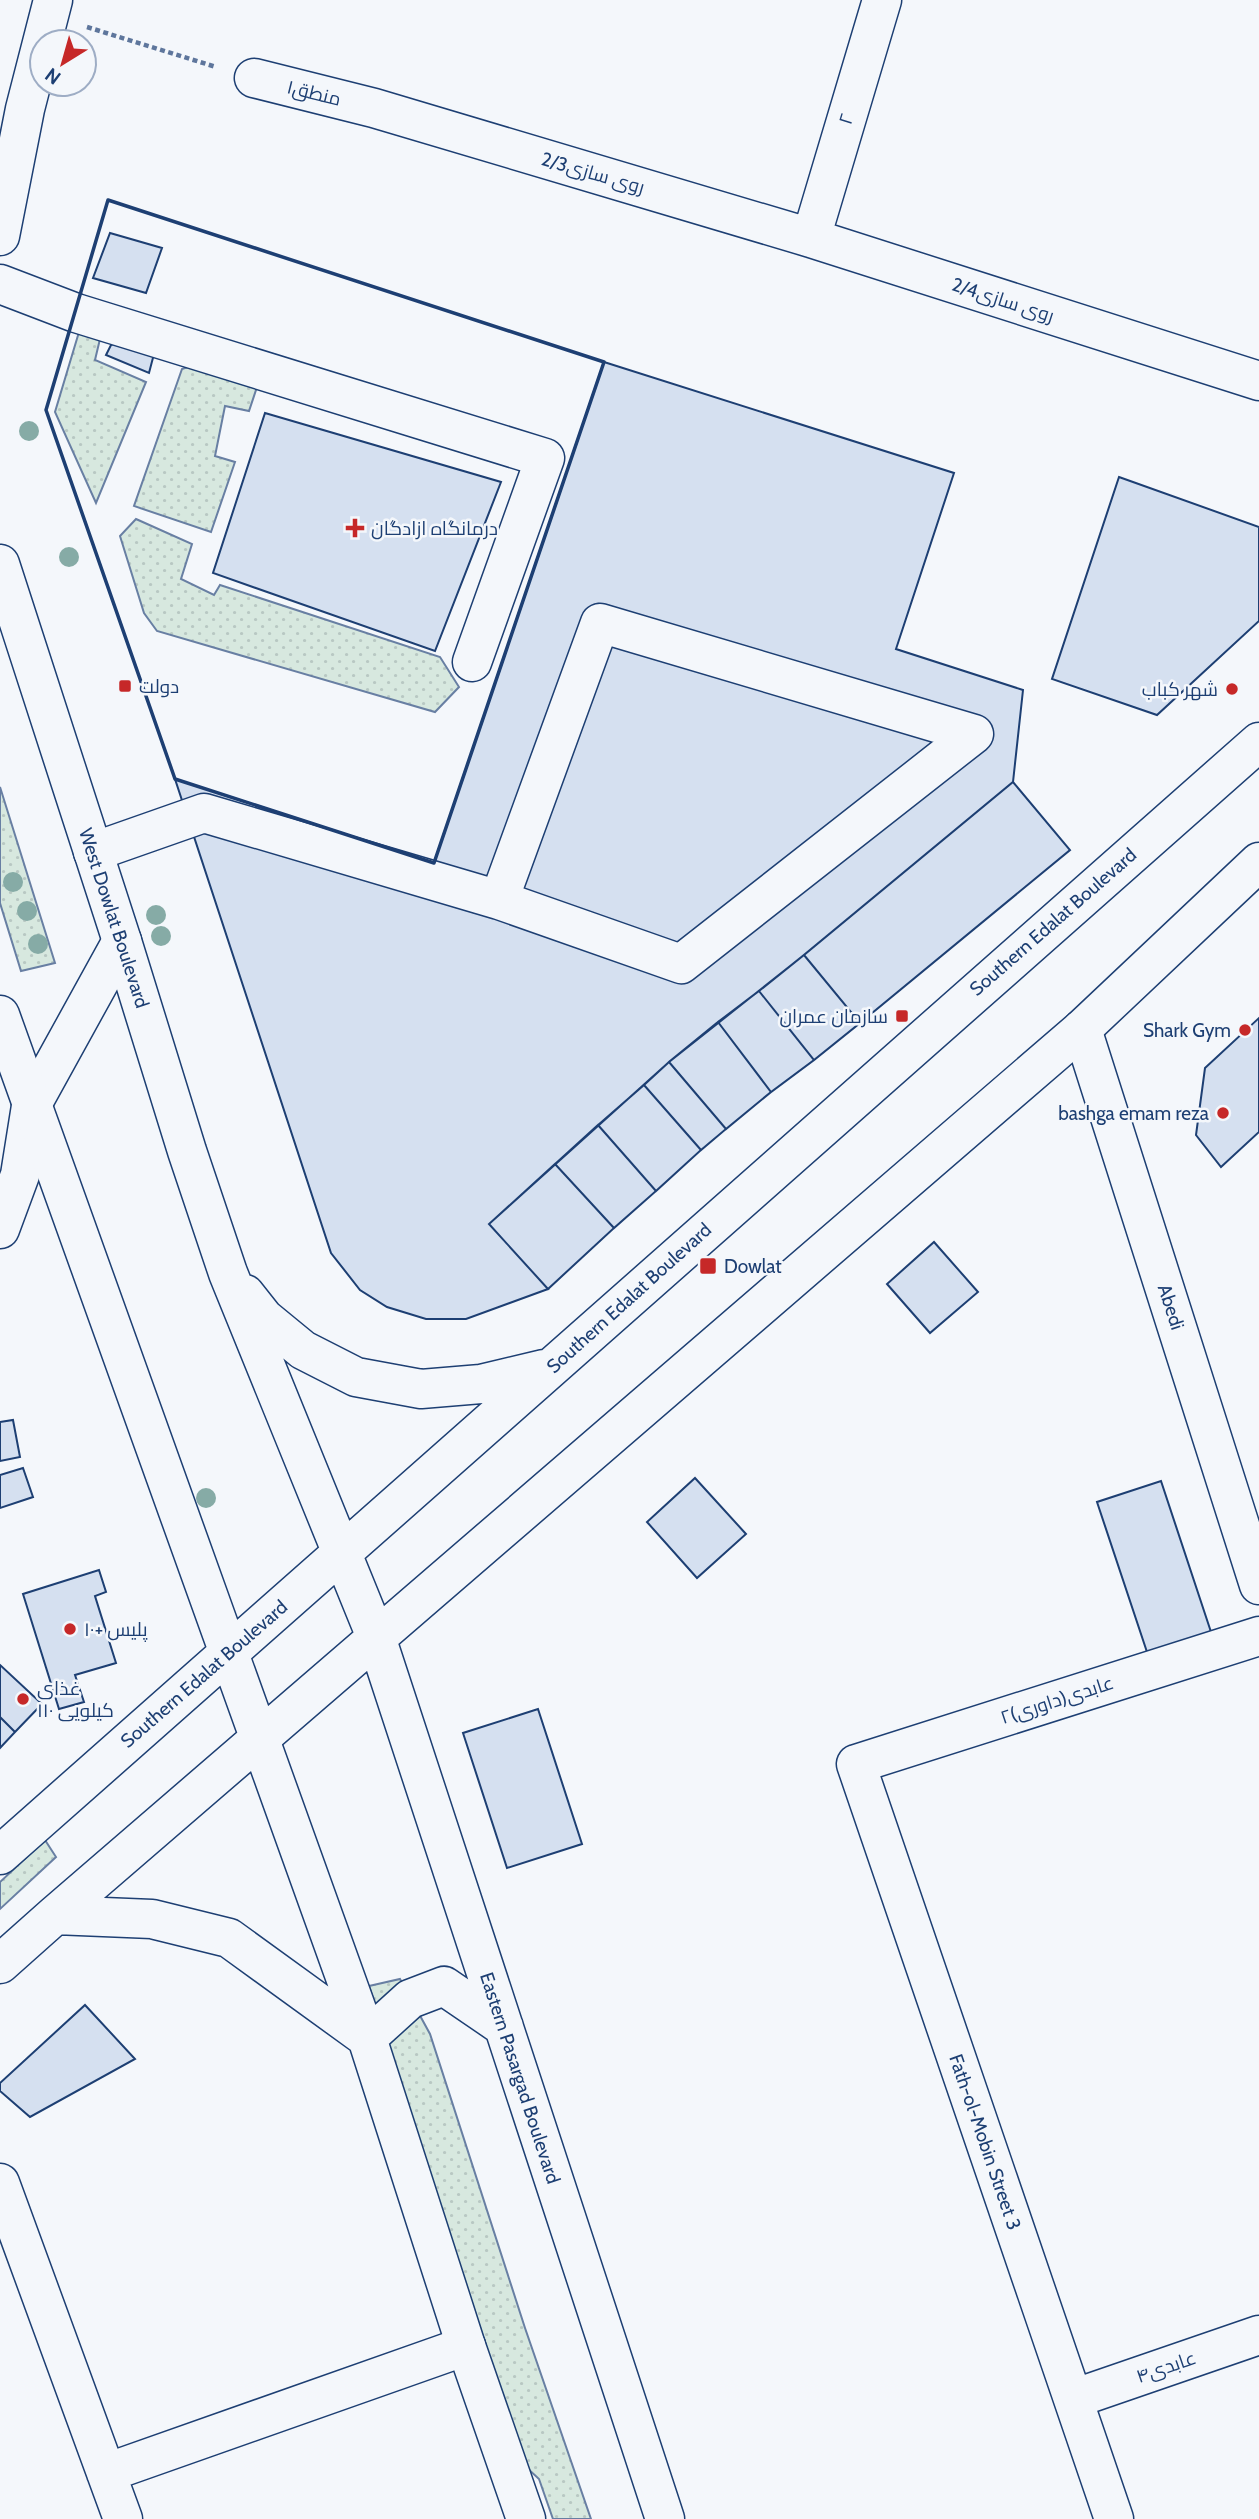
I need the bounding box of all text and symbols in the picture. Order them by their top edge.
north arrow [28,28,98,98]
text: N [41,63,65,89]
street label: منطق۱ [284,75,343,112]
street label: ۲ [834,111,858,127]
street label: روی سازی2/3 [539,147,647,199]
street label: روی سازی2/4 [949,273,1057,327]
place label: درمانگاه ازادگان [371,517,498,540]
marker: درمانگاه ازادگان [345,518,365,538]
place label: دولت [139,675,179,698]
marker: دولت [117,678,133,694]
place label: شهر کباب [1142,678,1218,701]
marker: شهر کباب [1224,681,1240,697]
street label: West Dowlat Boulevard [74,825,154,1011]
street label: Southern Edalat Boulevard [965,843,1141,1001]
place label: سازمان عمران [779,1005,888,1028]
marker: سازمان عمران [894,1008,910,1024]
place label: Shark Gym [1143,1019,1231,1042]
marker: Shark Gym [1237,1022,1253,1038]
place label: bashga emam reza [1058,1102,1209,1125]
marker: bashga emam reza [1215,1105,1231,1121]
street label: Southern Edalat Boulevard [542,1218,716,1378]
place label: Dowlat [724,1255,782,1278]
marker: Dowlat [698,1256,718,1276]
street label: Abedi [1153,1281,1189,1333]
street label: Southern Edalat Boulevard [116,1595,292,1753]
place label: پلیس +۱۰ [84,1618,147,1642]
marker: پلیس +۱۰ [62,1621,78,1637]
street label: ۲عابدی(داوری) [997,1671,1117,1729]
place label: غذای کیلویی ۱۱۰ [37,1677,114,1722]
marker: غذای کیلویی ۱۱۰ [15,1691,31,1707]
street label: Eastern Pasargad Boulevard [475,1969,565,2187]
street label: Fath-ol-Mobin Street 3 [944,2051,1026,2233]
street label: عابدی۴ [1133,2346,1199,2388]

